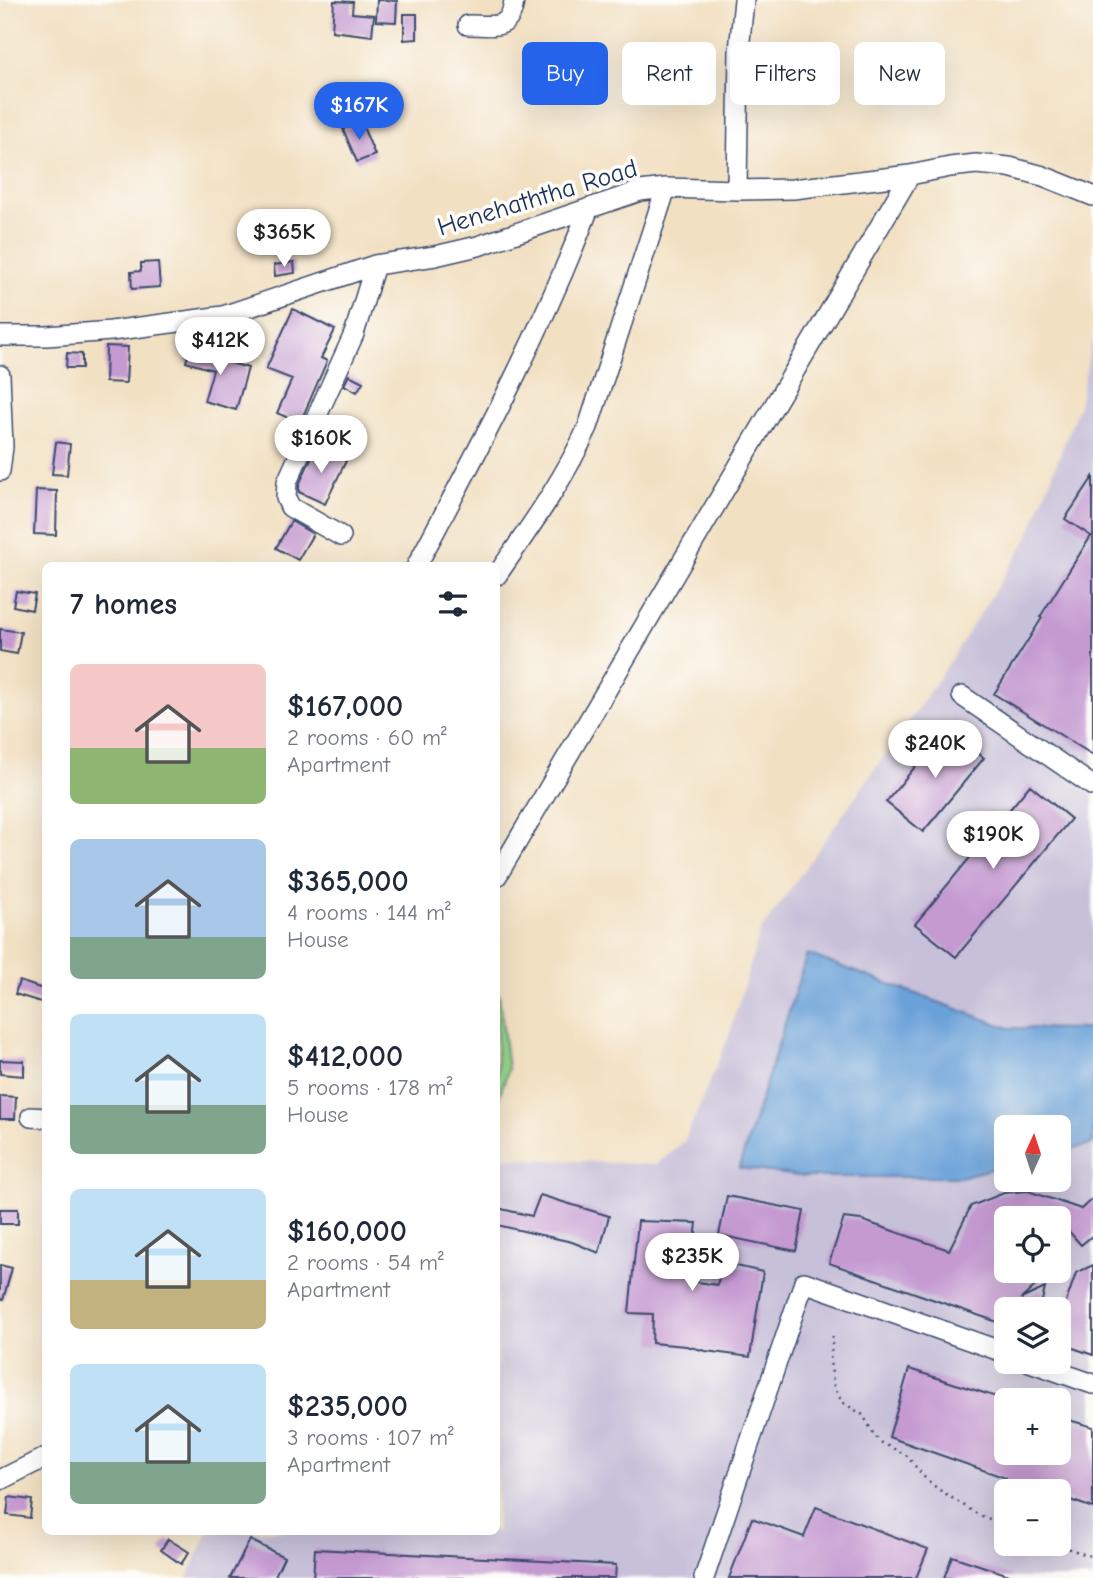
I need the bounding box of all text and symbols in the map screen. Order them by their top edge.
chip: Buy [522,42,608,105]
chip: Rent [622,42,716,105]
chip: Filters [730,42,840,105]
chip: New [854,42,945,105]
pin: $167K [310,82,408,142]
text: $167K [330,91,388,118]
street label: Henehaththa Road [434,153,641,243]
pin: $365K [235,210,333,269]
text: $365K [253,218,315,245]
pin: $412K [171,318,269,377]
text: $412K [191,326,249,353]
pin: $160K [272,416,370,475]
text: $160K [290,424,352,451]
icon: filters [434,585,472,623]
text: 7 homes [70,587,177,622]
text: $167,000 [287,689,403,724]
icon: home [126,692,210,776]
pin: $240K [886,720,984,780]
text: 2 rooms · 60 m² [287,724,447,751]
text: $240K [904,729,966,756]
text: Apartment [287,751,390,778]
pin: $190K [944,812,1042,871]
text: $190K [962,820,1024,847]
text: $365,000 [287,864,409,899]
icon: home [126,867,210,951]
text: 4 rooms · 144 m² [287,899,451,926]
text: House [287,926,349,953]
text: $412,000 [287,1039,403,1074]
icon: home [126,1042,210,1126]
text: 5 rooms · 178 m² [287,1074,452,1101]
text: House [287,1101,349,1128]
north arrow [994,1115,1071,1192]
map controls [994,1115,1071,1556]
button: locate [994,1206,1071,1283]
text: $160,000 [287,1214,407,1249]
icon: home [126,1217,210,1301]
pin: $235K [643,1234,741,1293]
text: $235K [661,1242,723,1269]
text: 2 rooms · 54 m² [287,1249,444,1276]
text: Apartment [287,1276,390,1303]
button: layers [994,1297,1071,1374]
button: + [994,1388,1071,1465]
text: $235,000 [287,1389,408,1424]
icon: home [126,1392,210,1476]
text: 3 rooms · 107 m² [287,1424,454,1451]
text: Apartment [287,1451,390,1478]
button: − [994,1479,1071,1556]

